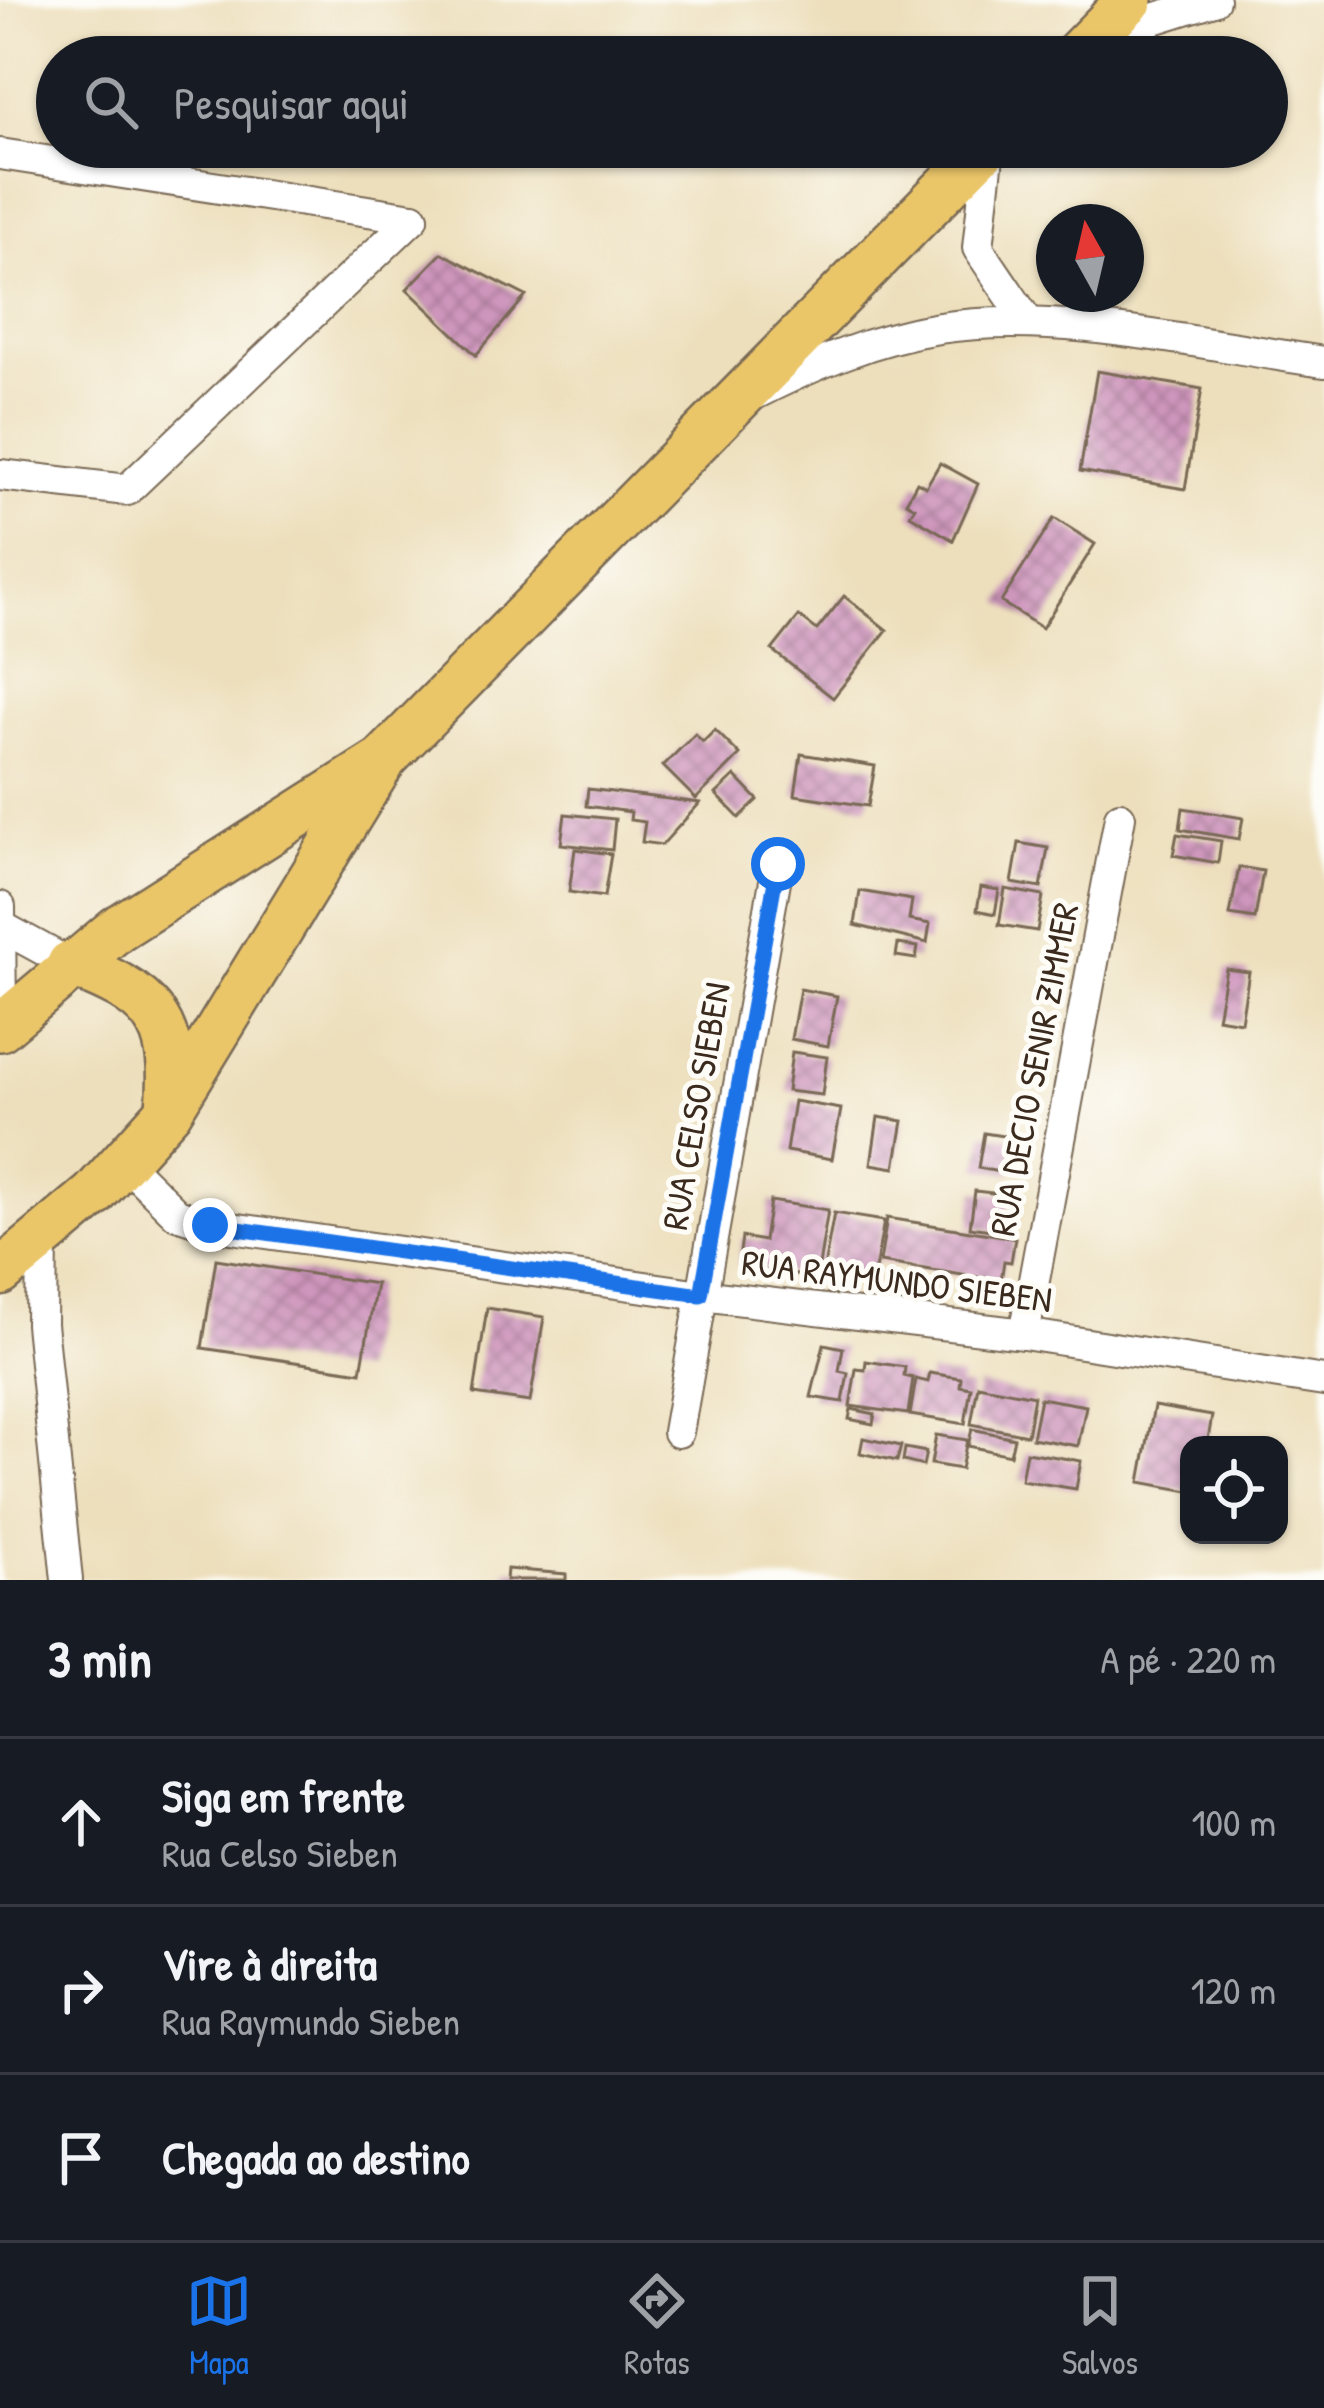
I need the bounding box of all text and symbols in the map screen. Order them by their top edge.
search box [36,36,1288,168]
icon: search [78,69,144,135]
text: Pesquisar aqui [174,72,409,133]
north arrow [1036,204,1144,312]
route start [751,837,805,891]
street label: RUA DECIO SENIR ZIMMER [977,898,1089,1240]
street label: RUA CELSO SIEBEN [649,979,741,1233]
route end [183,1198,237,1252]
street label: RUA RAYMUNDO SIEBEN [739,1237,1055,1323]
map controls [1180,1436,1288,1544]
button: locate [1180,1436,1288,1544]
text: 3 min [48,1624,152,1693]
text: A pé · 220 m [1101,1632,1276,1685]
text: Siga em frente [162,1765,405,1826]
icon: ahead [48,1789,114,1855]
text: 100 m [1191,1795,1276,1848]
text: Rua Celso Sieben [162,1826,398,1879]
text: Vire à direita [162,1933,377,1994]
icon: right [48,1957,114,2023]
text: 120 m [1191,1963,1276,2016]
text: Rua Raymundo Sieben [162,1994,460,2047]
icon: arrive [48,2125,114,2191]
text: Chegada ao destino [162,2127,470,2188]
tab: Mapa [186,2268,252,2384]
tab: Rotas [624,2268,690,2384]
tab: Salvos [1062,2268,1138,2384]

